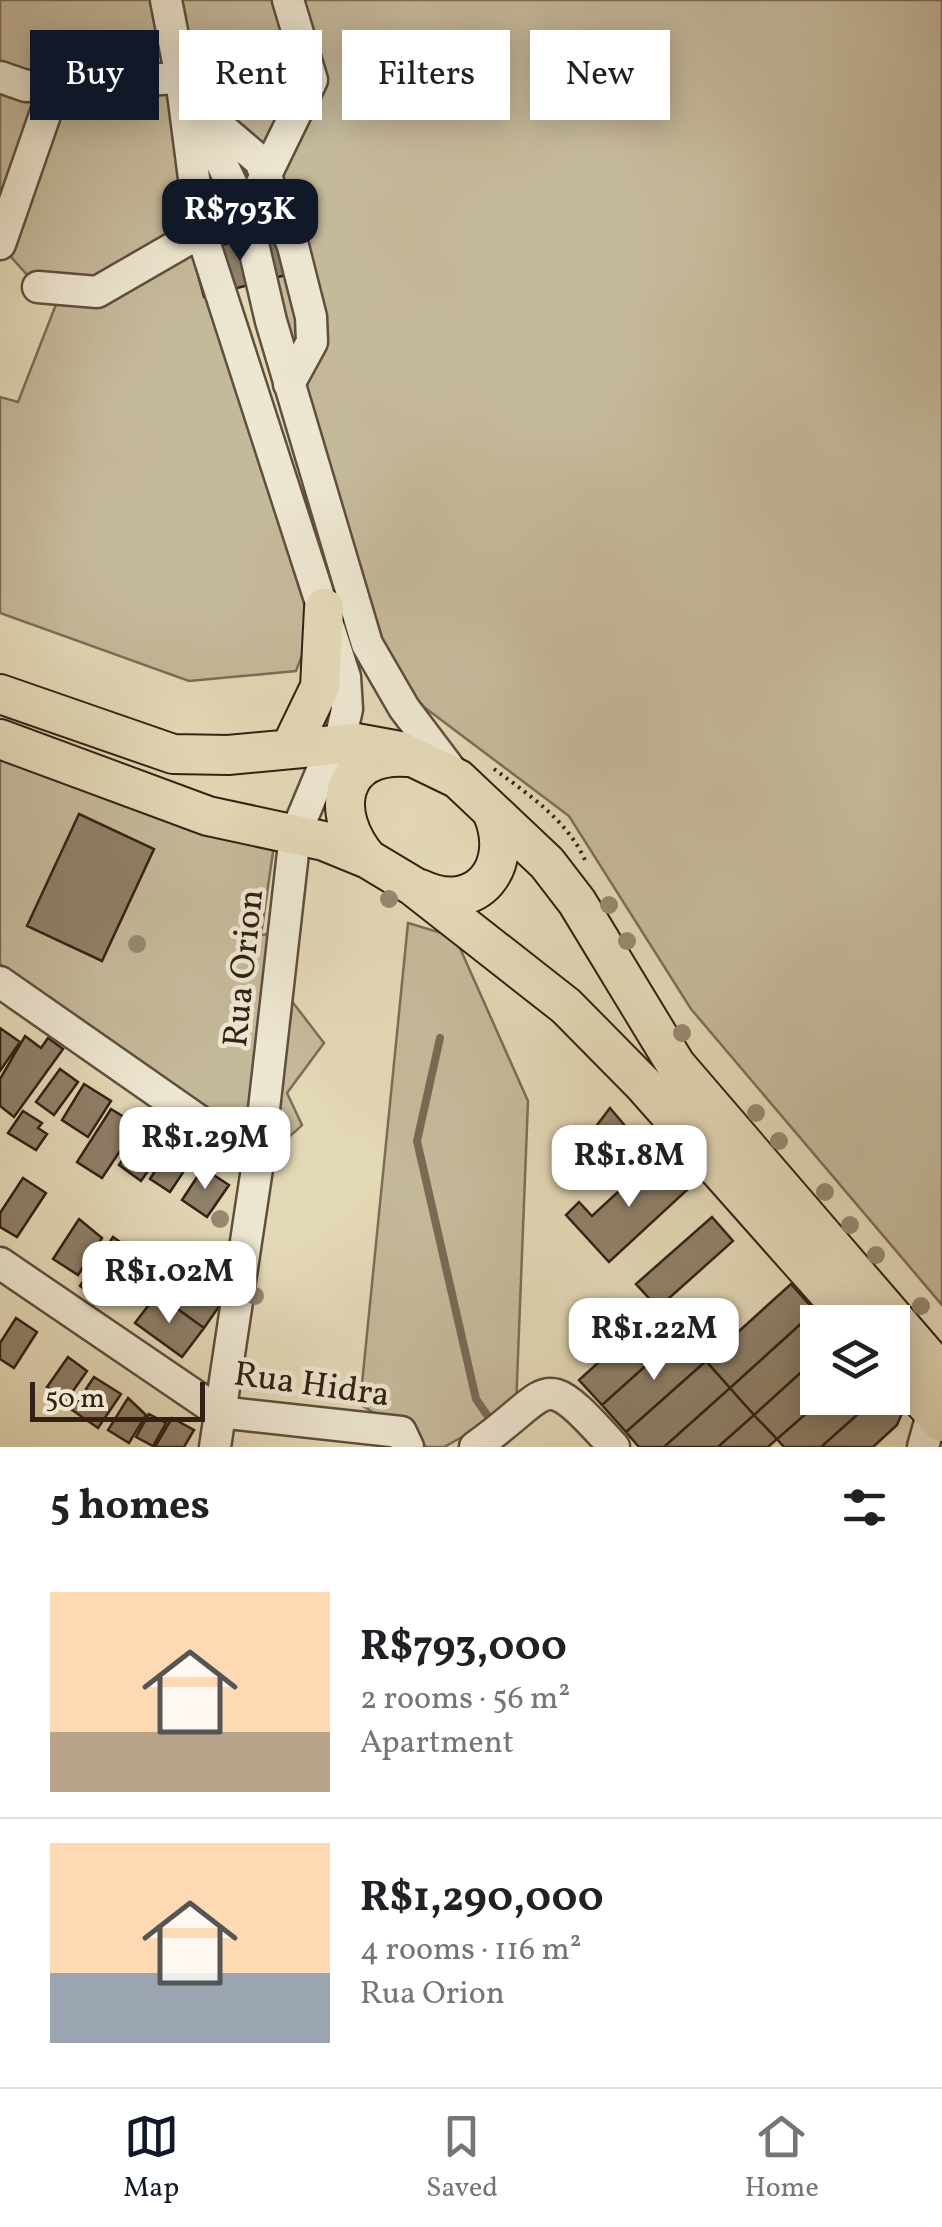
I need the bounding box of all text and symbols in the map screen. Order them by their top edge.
chip: Buy [30,30,159,120]
chip: Rent [179,30,322,120]
chip: Filters [342,30,510,120]
chip: New [530,30,670,120]
pin: R$793K [159,179,321,264]
text: R$793K [184,189,296,233]
street label: Rua Orion [213,887,277,1050]
pin: R$1.29M [113,1107,297,1192]
text: R$1.29M [141,1117,269,1161]
pin: R$1.8M [548,1125,710,1210]
text: R$1.8M [574,1135,684,1179]
pin: R$1.02M [77,1241,261,1326]
text: R$1.02M [104,1251,234,1295]
pin: R$1.22M [562,1298,746,1383]
map controls [800,1305,910,1415]
button: layers [800,1305,910,1415]
text: R$1.22M [591,1308,717,1352]
street label: Rua Hidra [231,1351,393,1421]
scale bar [30,1377,205,1422]
text: 50 m [45,1380,105,1419]
text: 5 homes [50,1478,210,1537]
icon: filters [837,1480,892,1535]
text: R$793,000 [360,1619,567,1678]
icon: home [130,1632,250,1752]
text: 2 rooms · 56 m² [360,1678,570,1722]
text: Apartment [360,1722,514,1766]
text: R$1,290,000 [360,1870,604,1929]
icon: home [130,1883,250,2003]
text: 4 rooms · 116 m² [360,1929,582,1973]
text: Rua Orion [360,1973,505,2017]
tab: Map [123,2109,179,2208]
tab: Saved [426,2109,498,2208]
tab: Home [745,2109,819,2208]

